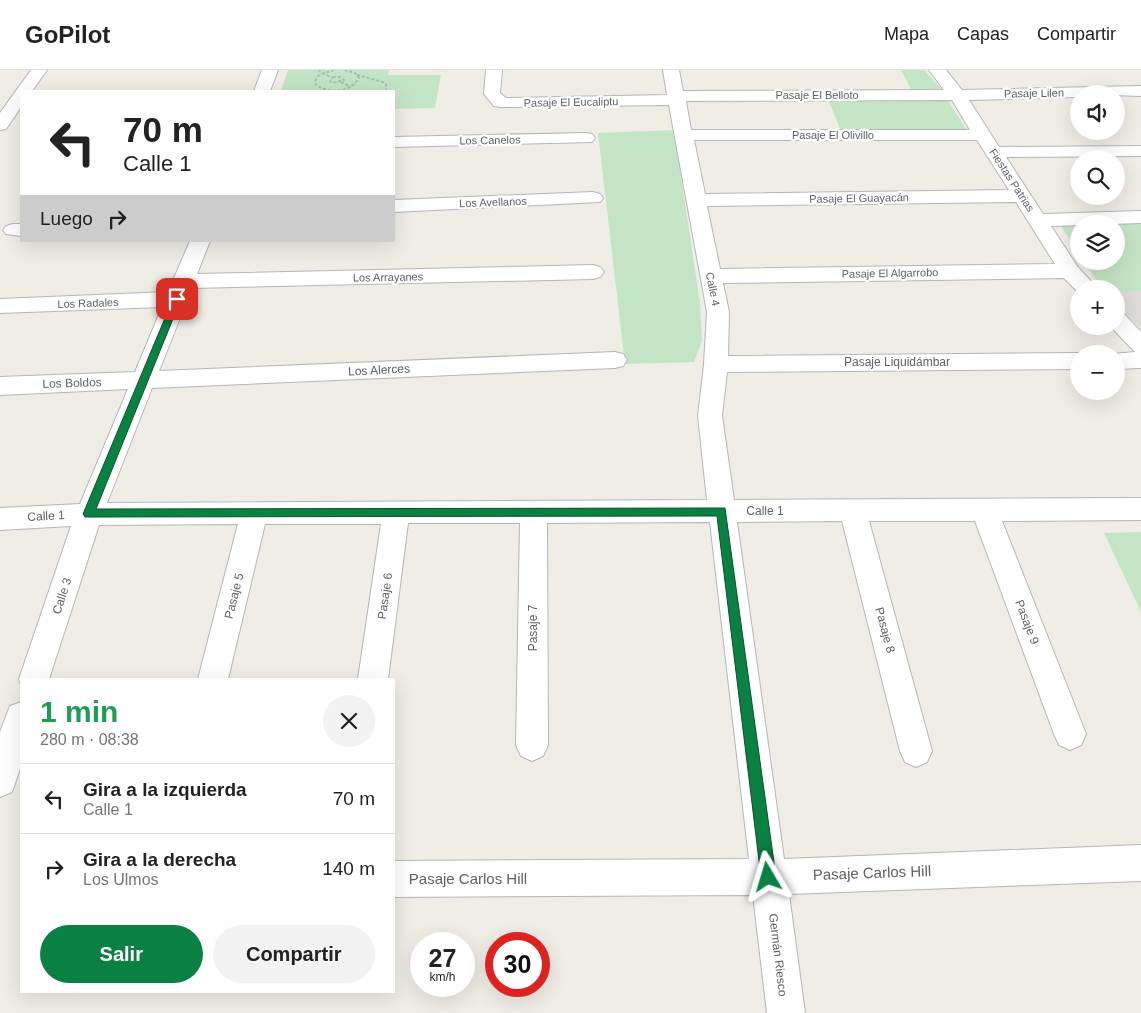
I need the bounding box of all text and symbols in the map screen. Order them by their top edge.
text: GoPilot [25,21,110,48]
text: Mapa [884,24,929,44]
text: Capas [957,24,1009,44]
text: Compartir [1037,24,1116,44]
map controls [1070,85,1125,400]
button: sound [1070,85,1125,140]
street label: Pasaje Lilen [1004,86,1064,100]
street label: Pasaje El Belloto [775,89,859,101]
street label: Pasaje El Eucaliptu [524,95,618,109]
icon: left [40,110,105,175]
text: 70 m [123,110,203,149]
street label: Pasaje El Olivillo [792,129,874,141]
street label: Los Canelos [459,133,521,147]
street label: Fiestas Patrias [987,146,1037,214]
button: search [1070,150,1125,205]
text: Calle 1 [123,151,191,176]
street label: Pasaje El Guayacán [809,191,909,205]
street label: Los Avellanos [459,195,528,209]
icon: right [103,205,131,233]
text: Luego [40,208,93,229]
button: layers [1070,215,1125,270]
street label: Pasaje El Algarrobo [842,266,938,280]
street label: Los Arrayanes [353,270,424,284]
street label: Calle 4 [704,271,722,307]
pin [156,278,198,320]
button: + [1070,280,1125,335]
icon: arrive [163,285,191,313]
street label: Los Radales [57,296,119,310]
button: − [1070,345,1125,400]
street label: Pasaje Liquidámbar [844,355,950,369]
street label: Los Alerces [348,361,410,379]
street label: Los Boldos [42,375,102,391]
street label: Calle 1 [746,504,784,518]
street label: Calle 1 [27,508,65,524]
street label: Pasaje 5 [222,571,247,620]
street label: Pasaje 6 [375,572,395,620]
street label: Calle 3 [50,576,75,616]
street label: Pasaje 9 [1012,598,1042,647]
street label: Pasaje 7 [526,604,540,651]
street label: Pasaje 8 [872,606,898,655]
text: 1 min [40,695,118,728]
button: close [323,695,375,747]
text: 280 m · 08:38 [40,731,139,748]
text: Gira a la izquierda [83,779,247,800]
icon: left [40,785,68,813]
text: 70 m [333,788,375,809]
text: Calle 1 [83,801,133,818]
text: Gira a la derecha [83,849,236,870]
position arrow [741,850,793,902]
icon: right [40,855,68,883]
text: 140 m [322,858,375,879]
street label: Pasaje Carlos Hill [813,862,931,883]
street label: Pasaje Carlos Hill [409,870,527,887]
text: Los Ulmos [83,871,159,888]
street label: Germán Riesco [766,913,790,998]
button: Salir [40,925,203,983]
button: Compartir [213,925,375,983]
speed limit sign: 30 [485,932,550,997]
text: 27 [429,944,456,972]
text: km/h [429,970,456,984]

